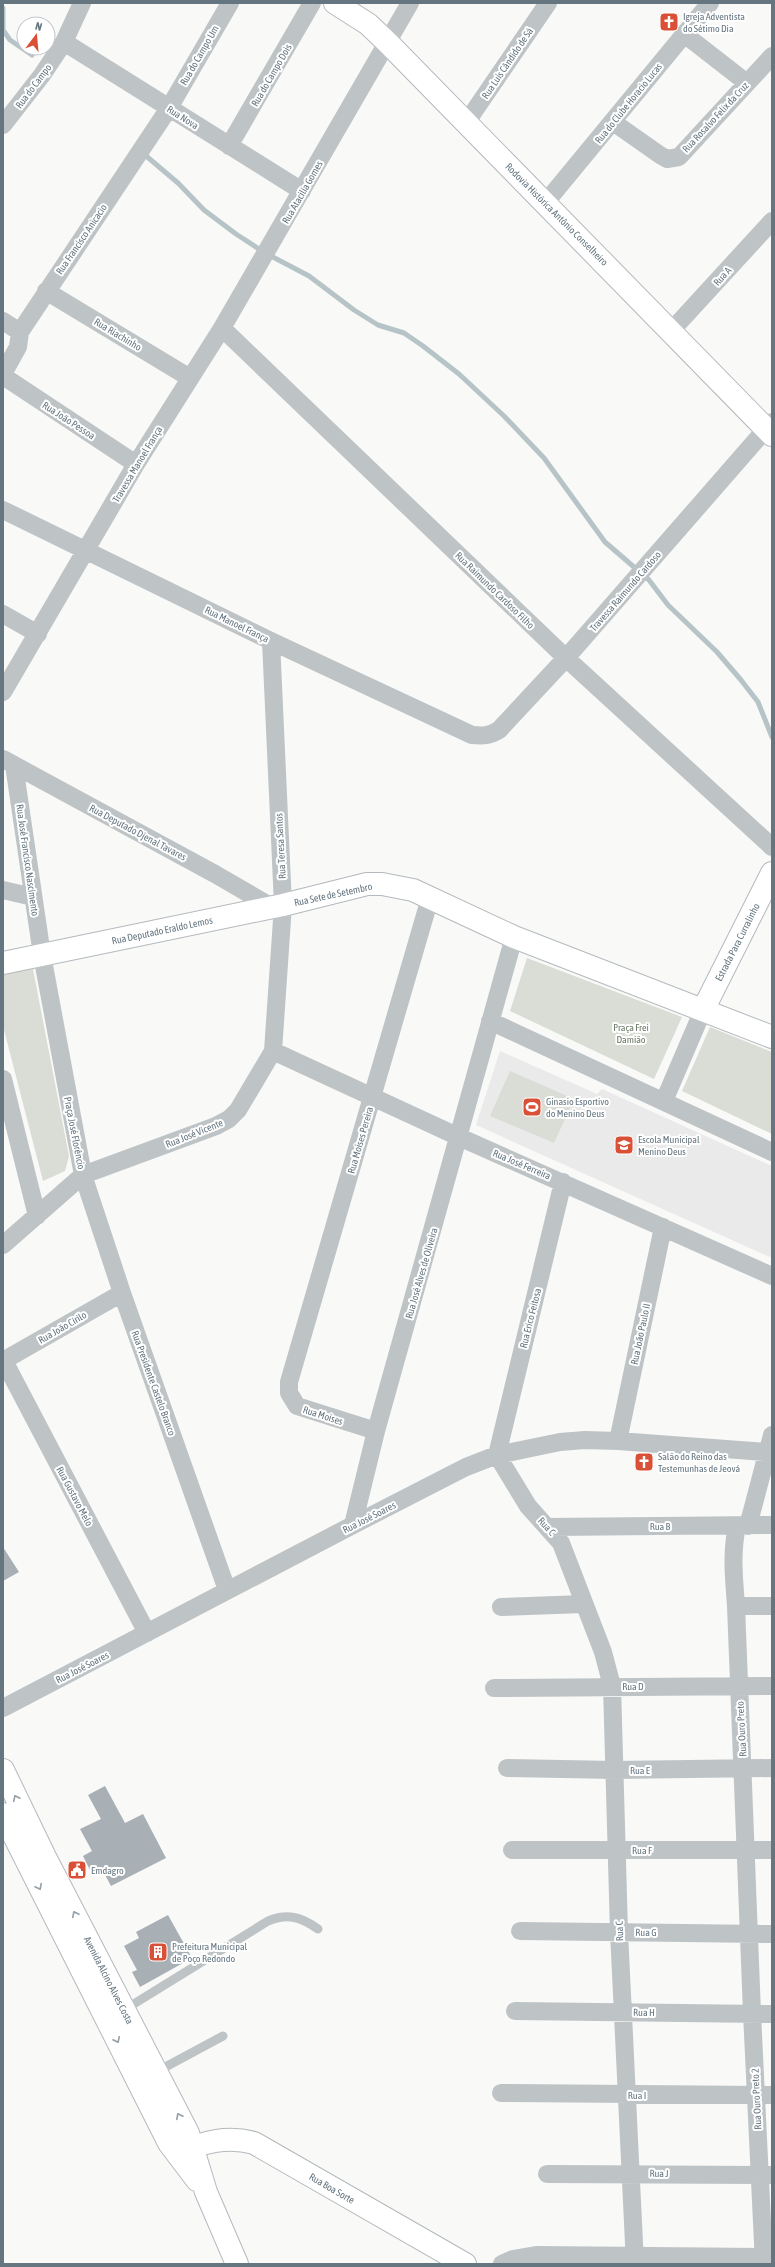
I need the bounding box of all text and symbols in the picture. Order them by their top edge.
church icon: Igreja Adventista do Sétimo Dia [658,11,680,33]
place label: Igreja Adventista do Sétimo Dia [683,11,745,34]
north arrow [16,16,56,56]
text: N [34,20,44,33]
street label: Rua do Campo Um [178,24,221,87]
street label: Rua Luís Cândido de Sá [480,25,535,101]
street label: Rua do Campo Dois [249,42,294,108]
street label: Rua do Clube Horacio Lucas [593,61,664,146]
street label: Rua do Campo [13,62,54,111]
street label: Rua Rosalvo Felix da Cruz [680,80,751,155]
street label: Rua Nova [165,103,201,132]
street label: Rua Atacilia Gomes [280,159,325,226]
street label: Rodovia Histórica Antônio Conselheiro [503,161,610,268]
street label: Rua Francisco Anicacio [54,202,109,276]
street label: Rua A [711,265,733,288]
street label: Rua Riachinho [92,316,144,353]
street label: Rua João Pessoa [40,399,97,442]
street label: Travessa Manoel França [110,424,165,504]
street label: Travessa Raimundo Cardoso [588,549,663,634]
street label: Rua Raimundo Cardoso Filho [453,550,537,631]
street label: Rua Manoel França [203,604,271,645]
street label: Rua Deputado Djenal Tavares [88,802,188,863]
street label: Rua José Francisco Nascimento [14,803,41,917]
street label: Rua Teresa Santos [273,812,288,879]
street label: Rua Sete de Setembro [293,881,373,908]
street label: Estrada Para Curralinho [713,901,762,983]
street label: Rua Deputado Eraldo Lemos [111,914,214,947]
park label: Praça Frei Damião [613,1022,649,1045]
street label: Praça José Florêncio [62,1096,87,1171]
sports icon: Ginasio Esportivo do Menino Deus [521,1096,543,1118]
place label: Ginasio Esportivo do Menino Deus [546,1096,609,1119]
street label: Rua Moises Pereira [346,1105,375,1175]
street label: Rua José Vicente [164,1117,225,1150]
school or university icon: Escola Municipal Menino Deus [613,1134,635,1156]
place label: Escola Municipal Menino Deus [638,1134,700,1157]
street label: Rua José Ferreira [491,1147,553,1182]
street label: Rua José Alves de Oliveira [403,1226,440,1320]
street label: Rua Erico Feitosa [518,1287,543,1349]
street label: Rua João Paulo II [629,1302,652,1366]
street label: Rua João Cirilo [36,1309,89,1346]
street label: Rua Presidente Castelo Branco [129,1329,178,1437]
street label: Rua Moises [302,1404,345,1427]
church icon: Salão do Reino das Testemunhas de Jeová [633,1451,655,1473]
place label: Salão do Reino das Testemunhas de Jeová [658,1451,740,1474]
street label: Rua Gustavo Melo [54,1465,95,1528]
street label: Rua José Soares [341,1499,398,1535]
street label: Rua C [536,1515,558,1538]
street label: Rua B [650,1521,671,1532]
street label: Rua José Soares [54,1649,111,1685]
street label: Rua D [622,1681,644,1692]
street label: Rua Ouro Preto [735,1701,748,1757]
street label: Rua E [630,1765,651,1776]
one-way arrow [13,1794,21,1802]
street label: Rua F [632,1845,652,1856]
public building icon: Emdagro [66,1859,88,1881]
place label: Emdagro [91,1865,124,1876]
one-way arrow [34,1883,42,1890]
one-way arrow [72,1911,79,1918]
street label: Rua C [614,1920,625,1941]
street label: Rua G [635,1927,657,1938]
street label: Avenida Alcino Alves Costa [82,1935,136,2026]
building icon: Prefeitura Municipal de Poço Redondo [147,1941,169,1963]
place label: Prefeitura Municipal de Poço Redondo [172,1941,248,1964]
street label: Rua H [633,2007,655,2018]
one-way arrow [113,2036,120,2043]
street label: Rua Ouro Preto 2 [749,2068,764,2130]
street label: Rua I [628,2090,646,2101]
one-way arrow [177,2113,184,2121]
street label: Rua J [649,2168,669,2179]
street label: Rua Boa Sorte [307,2171,357,2206]

